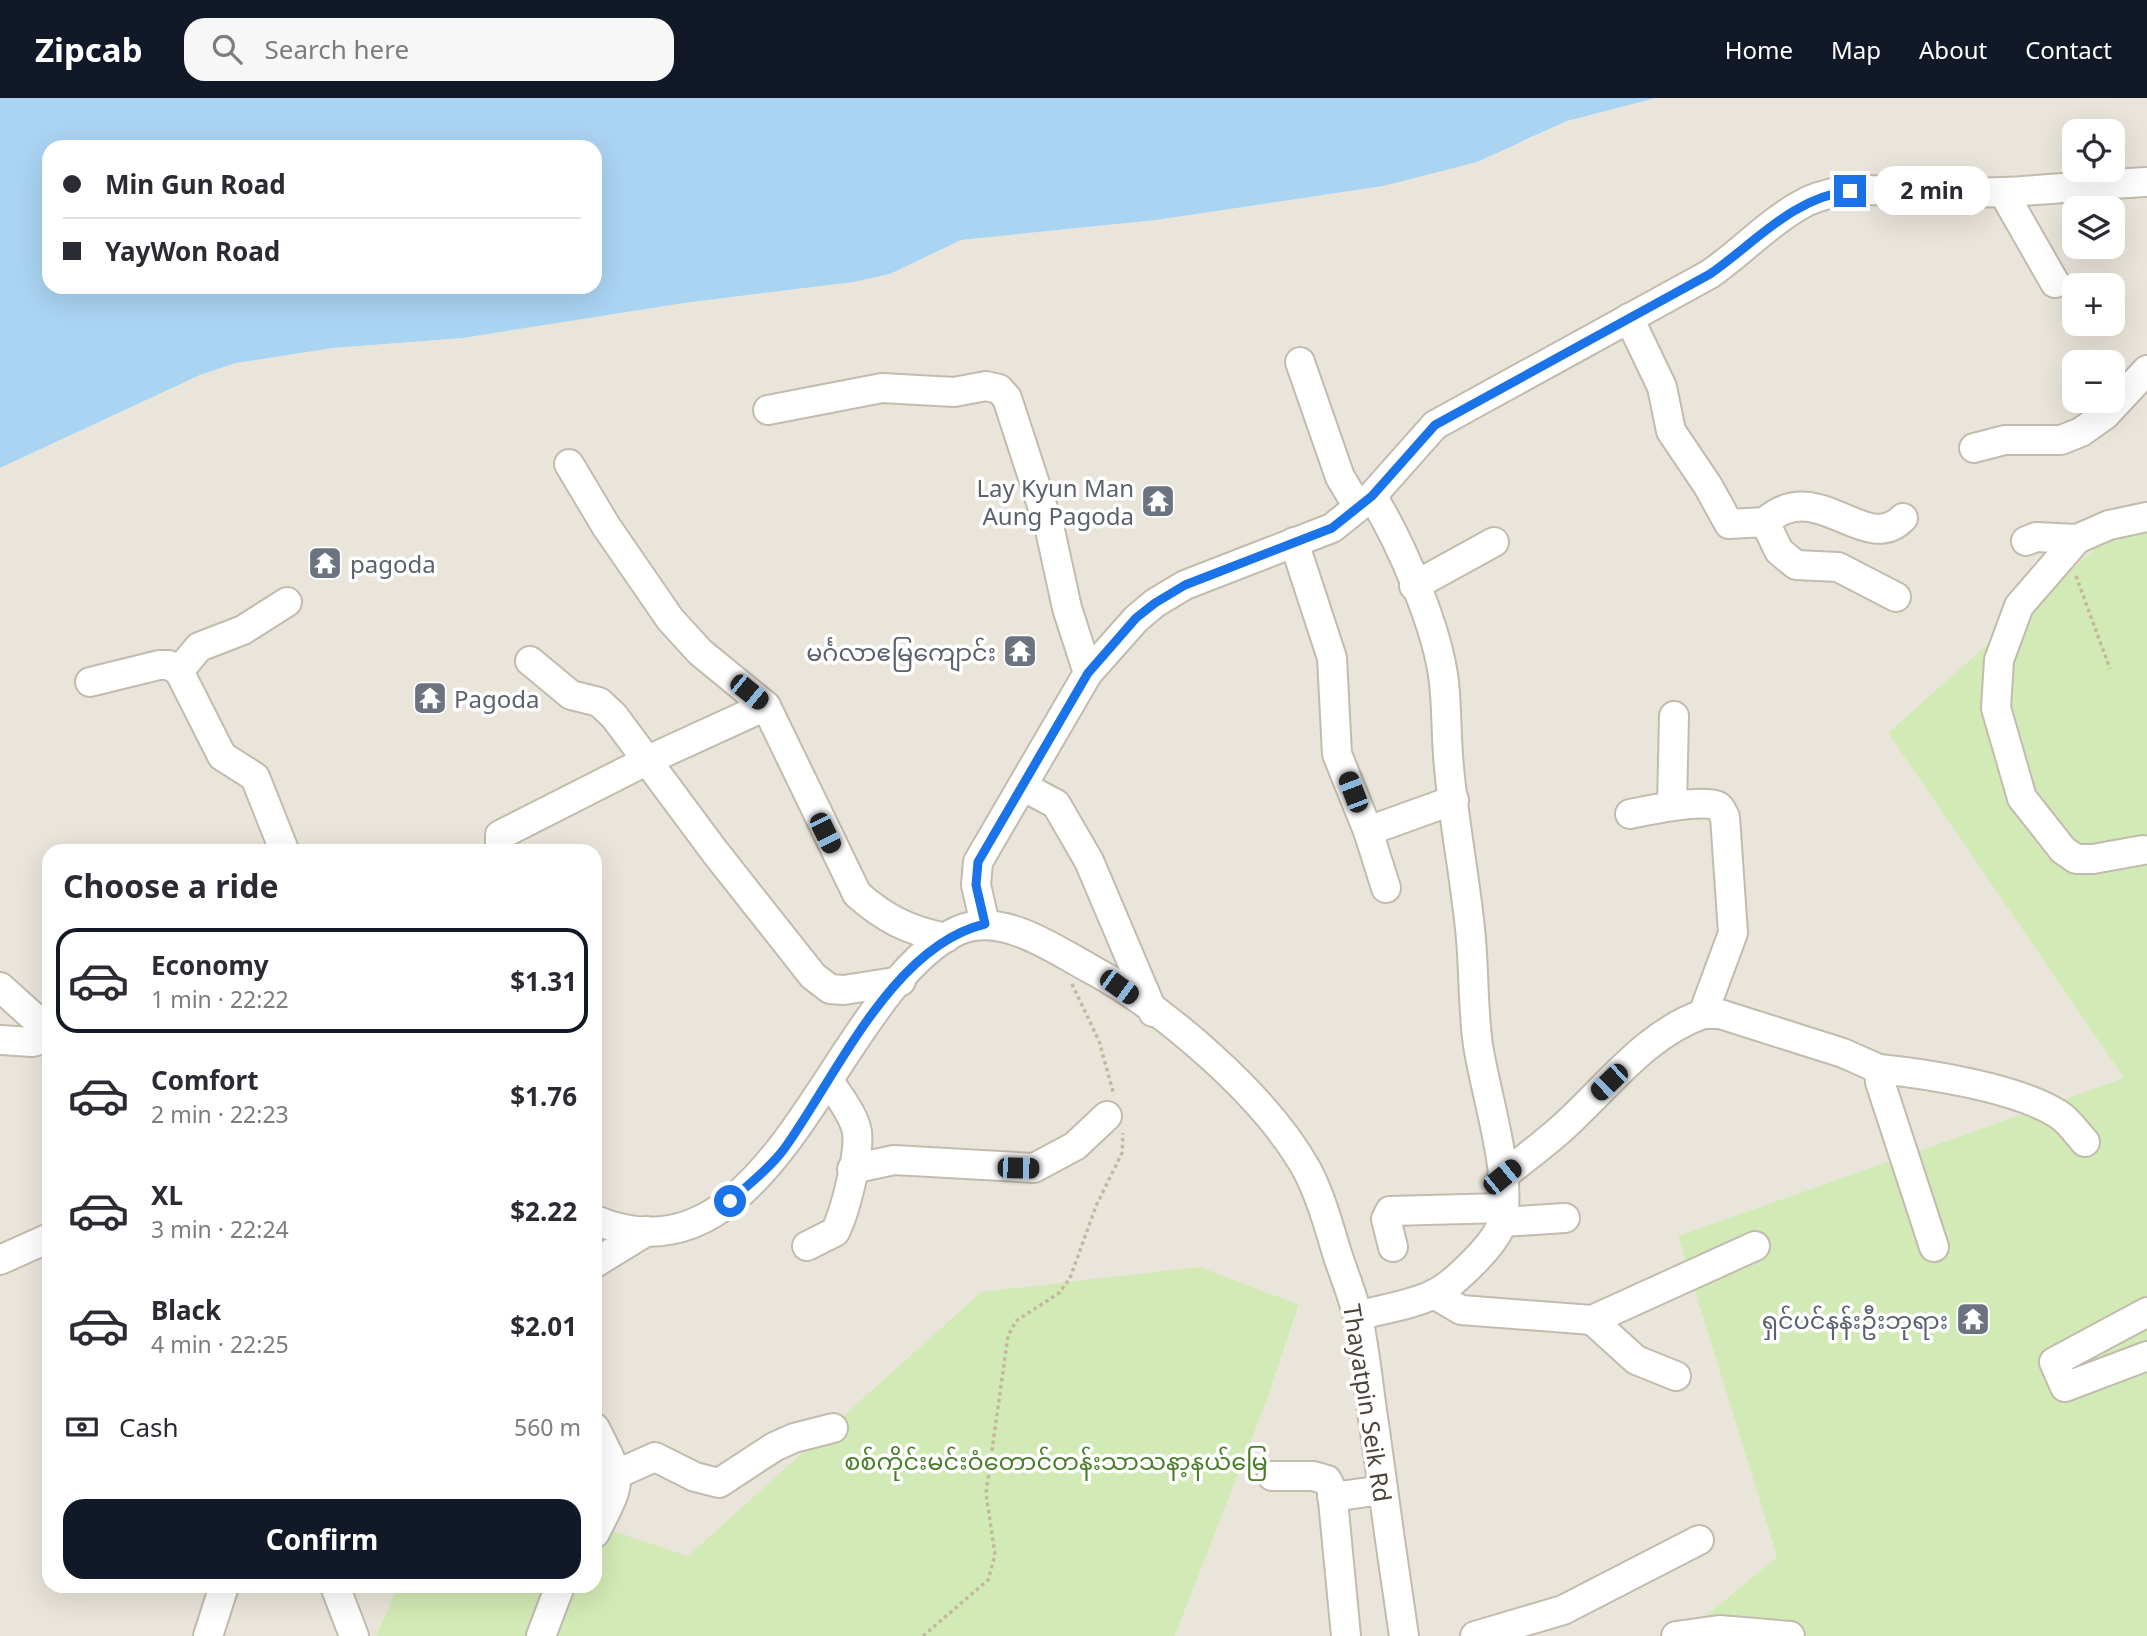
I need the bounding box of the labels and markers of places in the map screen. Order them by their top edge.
place label: Lay Kyun Man Aung Pagoda [976,471,1134,532]
temple icon: Lay Kyun Man Aung Pagoda [1139,482,1177,520]
temple icon: pagoda [306,544,344,582]
place label: pagoda [350,547,436,580]
temple icon: မင်္ဂလာဧမြကျောင်း [1001,632,1039,670]
place label: မင်္ဂလာဧမြကျောင်း [806,635,996,672]
temple icon: Pagoda [411,679,449,717]
place label: Pagoda [454,682,540,715]
temple icon: ရှင်ပင်နန်းဦးဘုရား [1954,1300,1992,1338]
place label: ရှင်ပင်နန်းဦးဘုရား [1762,1303,1948,1340]

